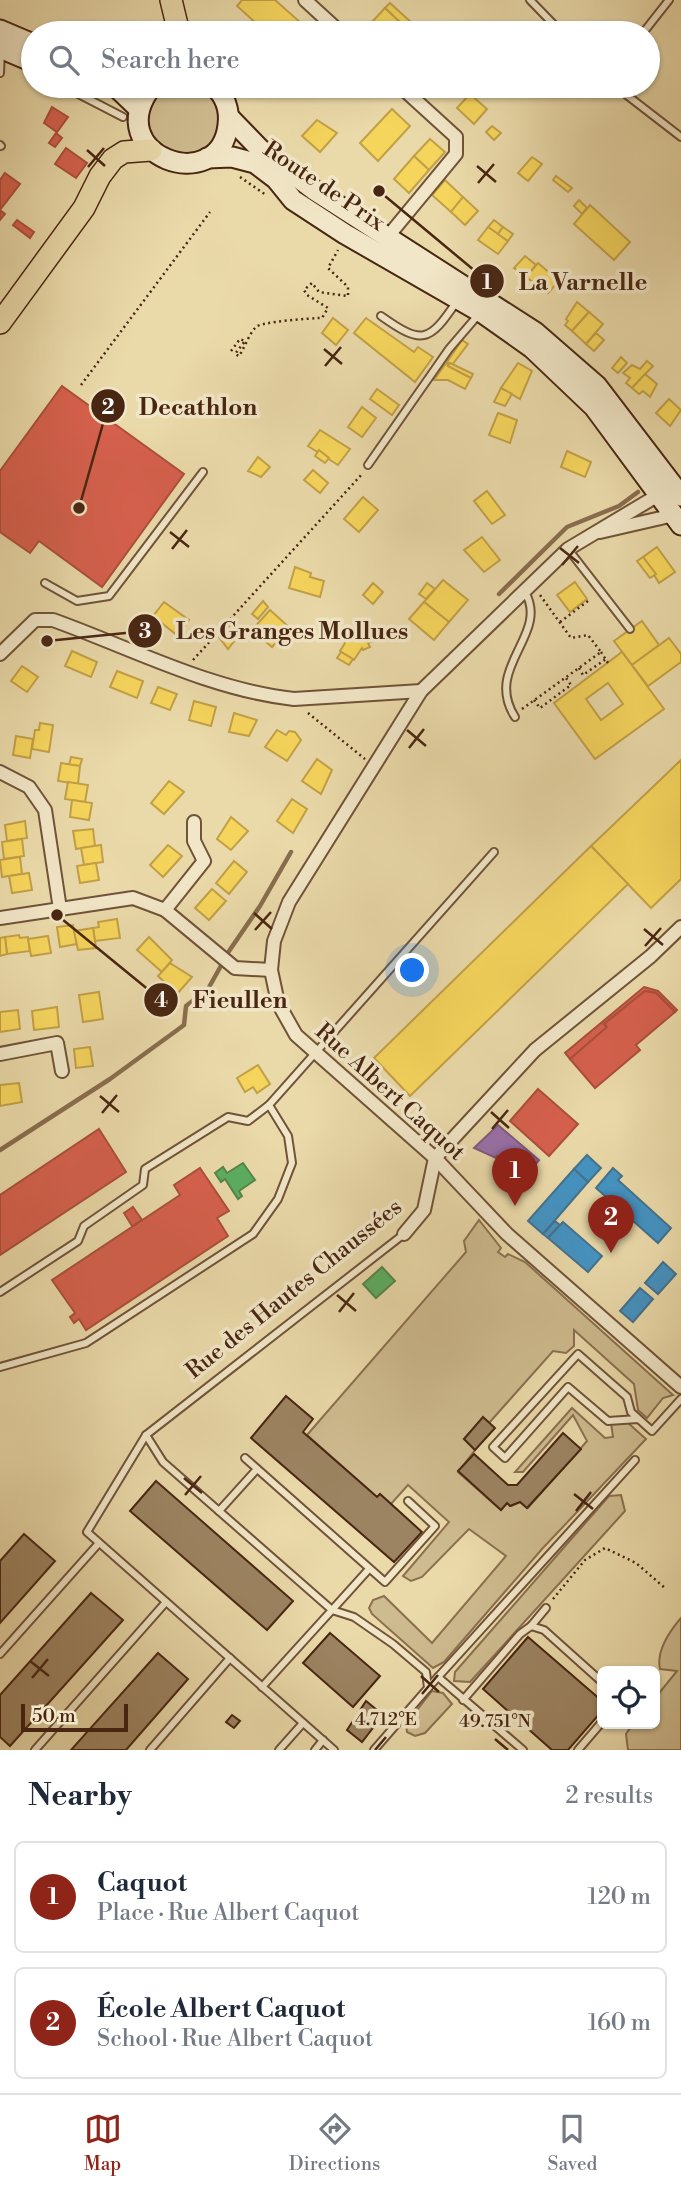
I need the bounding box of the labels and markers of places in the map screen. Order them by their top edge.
callout: La Varnelle [470,259,661,304]
callout: Decathlon [90,384,271,429]
callout: Les Granges Mollues [127,608,423,653]
callout: Fieullen [144,977,301,1022]
pin: 1 [492,1148,538,1206]
pin: 2 [588,1195,634,1253]

